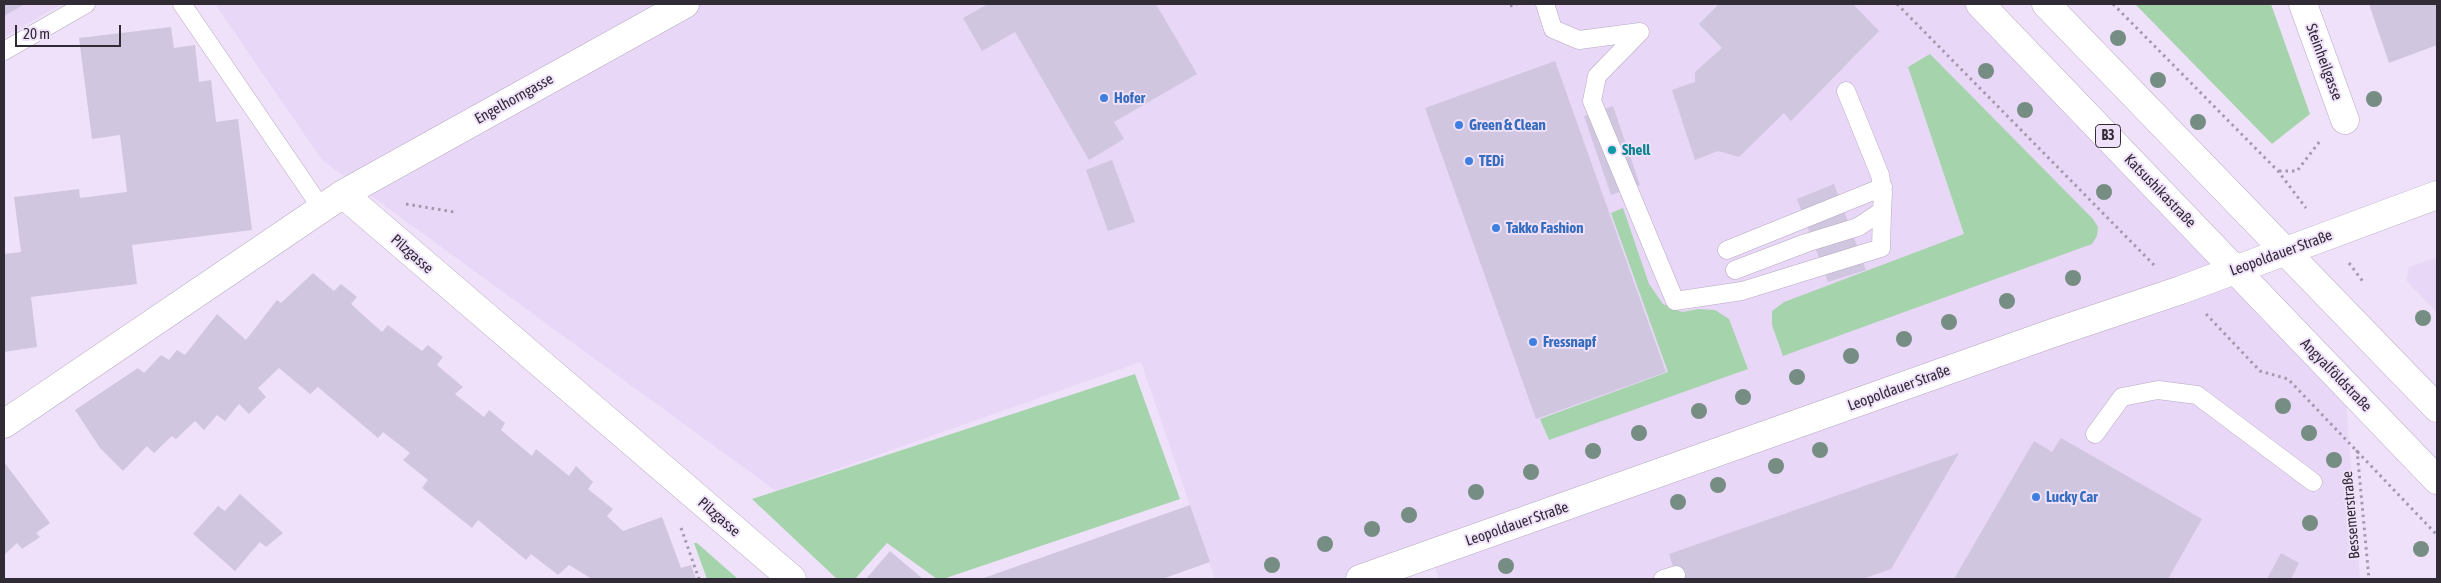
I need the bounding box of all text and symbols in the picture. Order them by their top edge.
scale bar [18,15,124,47]
street label: Steinheilgasse [2302,21,2346,103]
text: 20 m [23,25,50,42]
street label: Engelhorngasse [472,70,556,128]
place label: Hofer [1114,89,1145,107]
marker: Hofer [1098,92,1110,104]
place label: Green & Clean [1469,116,1546,134]
marker: Green & Clean [1453,119,1465,131]
road number: B3 [2096,124,2120,148]
place label: Shell [1622,141,1650,159]
marker: Shell [1606,144,1618,156]
street label: Katsushikastraße [2121,151,2199,231]
place label: TEDi [1479,152,1504,170]
marker: TEDi [1463,155,1475,167]
place label: Takko Fashion [1506,219,1584,237]
marker: Takko Fashion [1490,222,1502,234]
street label: Leopoldauer Straße [2227,226,2335,280]
street label: Pilzgasse [387,231,437,277]
place label: Fressnapf [1543,333,1596,351]
street label: Angyalföldstraße [2297,335,2375,415]
marker: Fressnapf [1527,336,1539,348]
street label: Leopoldauer Straße [1845,361,1953,415]
street label: Bessemerstraße [2338,470,2364,560]
place label: Lucky Car [2046,488,2098,506]
marker: Lucky Car [2030,491,2042,503]
street label: Pilzgasse [694,494,744,540]
street label: Leopoldauer Straße [1463,498,1571,550]

